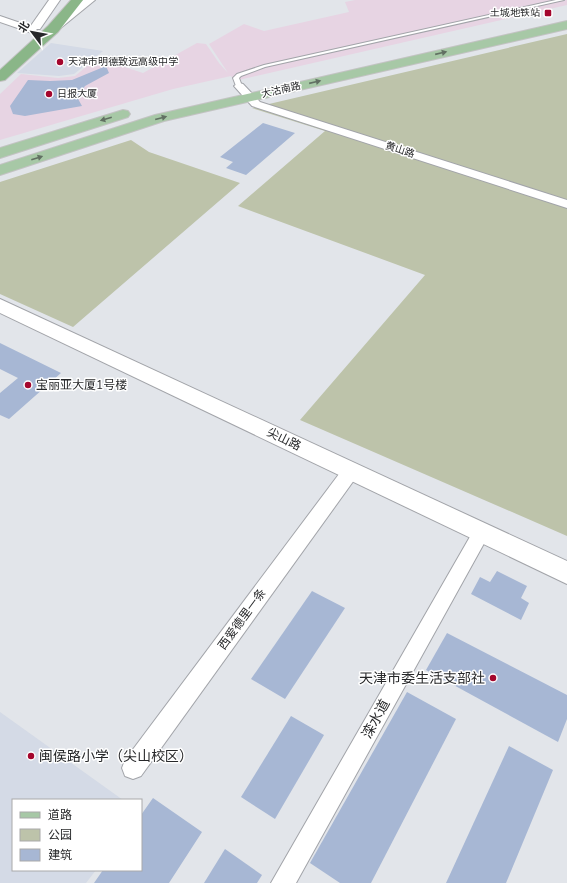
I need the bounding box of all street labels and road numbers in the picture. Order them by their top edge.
street label: 大沽南路 [260,79,302,101]
street label: 黄山路 [384,139,416,161]
street label: 尖山路 [264,424,304,454]
street label: 西爱德里一条 [214,585,270,653]
street label: 滦水道 [358,696,394,742]

